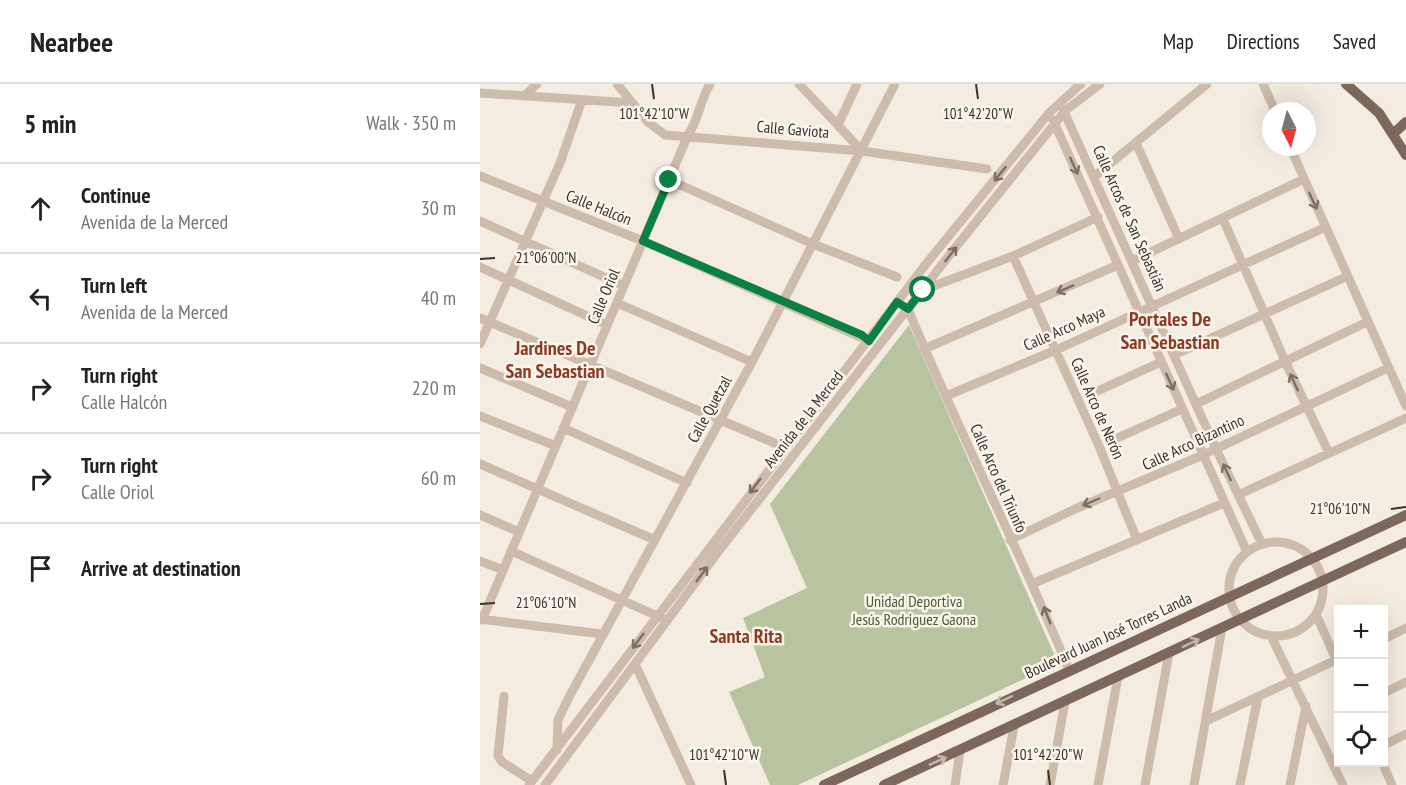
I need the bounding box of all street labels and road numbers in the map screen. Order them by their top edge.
street label: Calle Gaviota [756,116,830,142]
street label: Calle Arcos de San Sebastián [1089,142,1171,294]
street label: Calle Halcón [563,185,635,229]
street label: Calle Oriol [582,265,624,327]
street label: Calle Arco Maya [1020,301,1108,355]
street label: Calle Arco de Nerón [1067,354,1129,462]
street label: Avenida de la Merced [759,366,847,472]
street label: Calle Quetzal [682,372,736,446]
street label: Calle Arco Bizantino [1139,410,1247,474]
street label: Calle Arco del Triunfo [966,420,1032,536]
street label: Boulevard Juan José Torres Landa [1021,587,1195,683]

